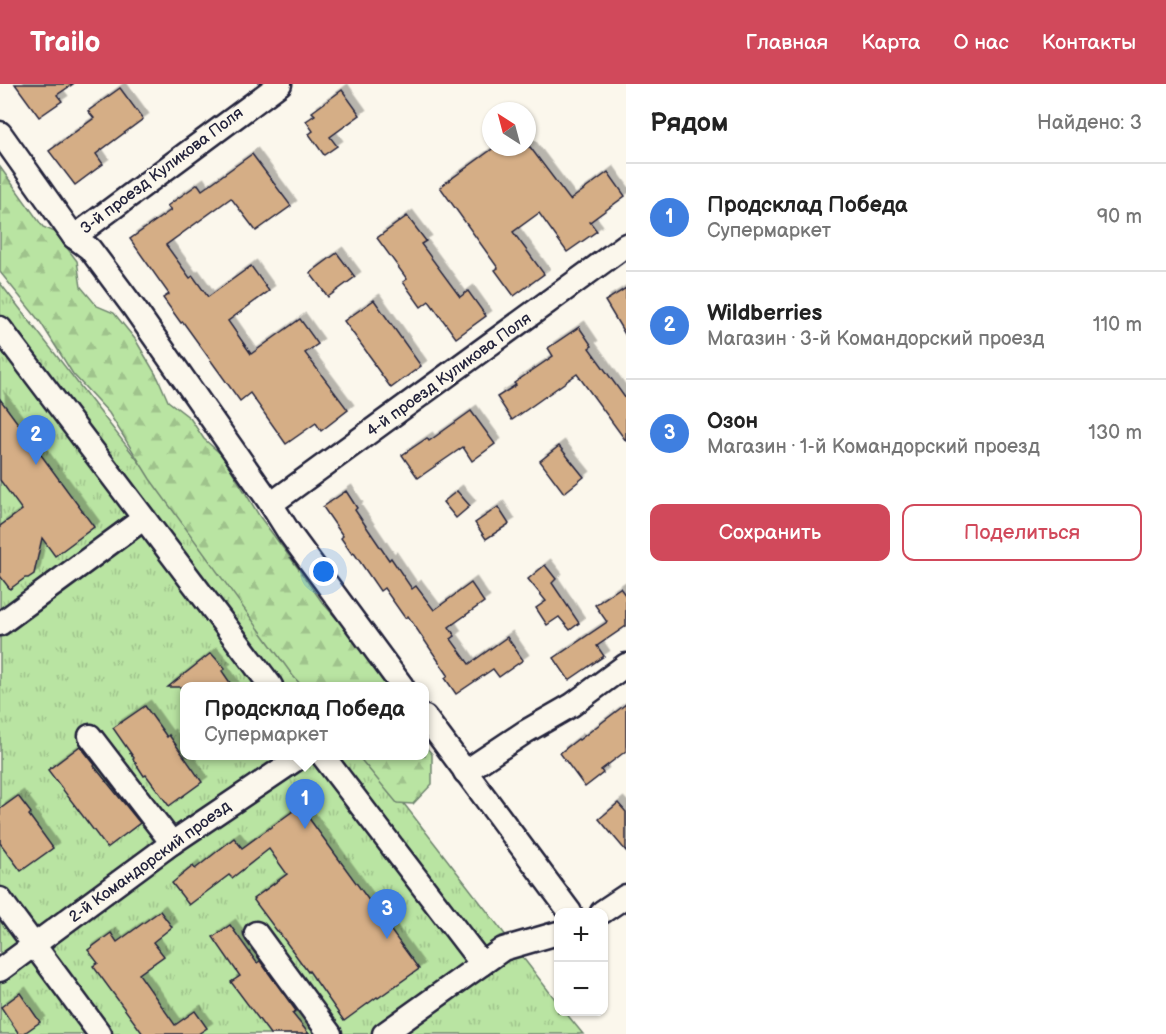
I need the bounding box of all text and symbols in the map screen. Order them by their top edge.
text: Trailo [30,26,101,59]
text: Главная [745,30,828,55]
text: Карта [861,30,920,55]
text: О нас [953,30,1009,55]
text: Контакты [1042,30,1136,55]
north arrow [482,102,536,156]
street label: 3-й проезд Куликова Поля [77,103,247,238]
text: Рядом [650,108,728,139]
text: Найдено: 3 [1037,111,1142,135]
text: Продсклад Победа [707,192,908,219]
text: 1 [665,205,674,229]
text: 90 m [1097,205,1142,229]
text: Супермаркет [707,219,831,243]
text: Wildberries [707,300,822,327]
street label: 4-й проезд Куликова Поля [363,309,535,441]
text: 2 [664,313,675,337]
text: 110 m [1093,313,1142,337]
text: Магазин · 3-й Командорский проезд [707,327,1044,351]
text: Озон [707,408,758,435]
pin: 2 [16,416,56,465]
text: 3 [664,421,675,445]
text: 130 m [1088,421,1142,445]
text: Магазин · 1-й Командорский проезд [707,435,1040,459]
button: Сохранить [650,504,890,561]
button: Поделиться [902,504,1142,561]
your location [309,557,338,586]
popup [180,682,429,760]
text: Продсклад Победа [204,696,405,723]
text: Супермаркет [204,723,328,747]
pin: 1 [286,780,324,829]
street label: 2-й Командорский проезд [65,797,235,927]
pin: 3 [368,890,406,939]
map controls [554,908,608,1016]
button: + [554,908,608,962]
button: − [554,962,608,1016]

